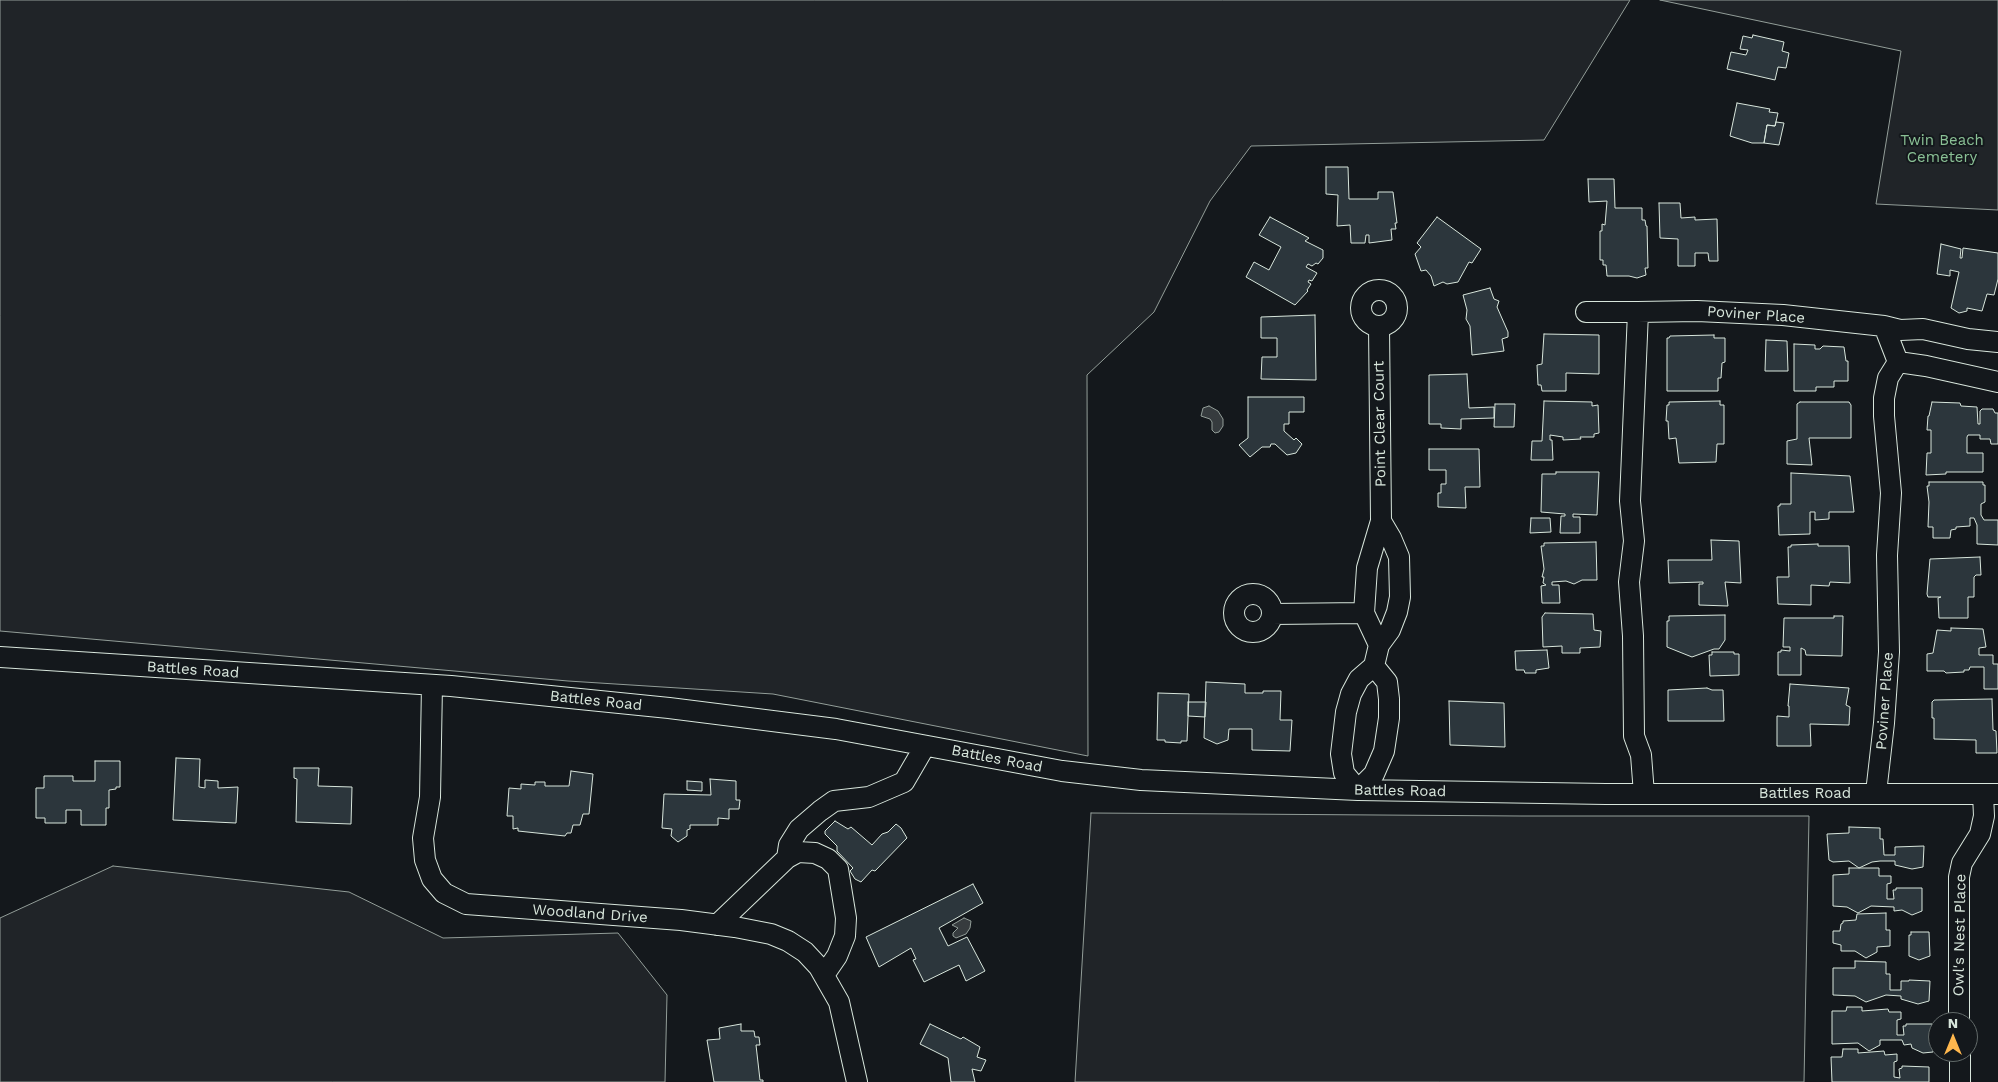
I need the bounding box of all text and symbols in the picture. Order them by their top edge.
park label: Twin Beach Cemetery [1900,132,1984,167]
street label: Poviner Place [1706,303,1806,327]
street label: Point Clear Court [1370,361,1390,487]
street label: Poviner Place [1873,651,1897,751]
street label: Battles Road [146,658,240,682]
street label: Battles Road [549,687,643,715]
street label: Battles Road [950,741,1044,777]
street label: Battles Road [1354,781,1446,801]
street label: Battles Road [1759,785,1851,803]
street label: Owl's Nest Place [1950,874,1970,996]
street label: Woodland Drive [532,901,648,927]
north arrow [1928,1012,1978,1062]
text: N [1948,1015,1958,1031]

